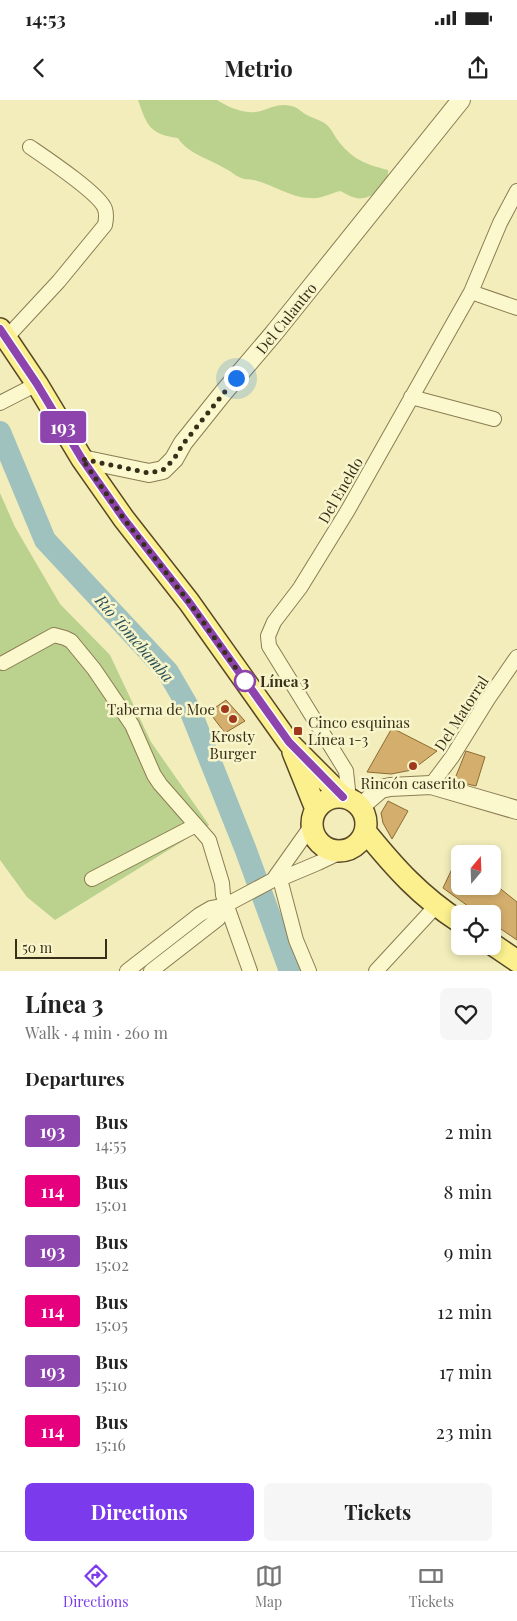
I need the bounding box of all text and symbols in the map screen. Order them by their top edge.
text: 14:53 [25,5,66,31]
text: Metrio [224,53,293,83]
icon: back [25,54,53,82]
icon: share [464,54,492,82]
street label: Del Culantro [251,278,321,358]
your location [224,366,249,391]
line badge: 193 [34,411,92,443]
text: 193 [50,415,76,439]
street label: Del Eneldo [313,453,367,527]
water label: Río Tomebamba [91,589,179,686]
marker: Línea 3 [234,670,256,692]
place label: Línea 3 [260,671,309,691]
street label: Del Matorral [429,672,493,754]
place label: Taberna de Moe [107,699,215,719]
marker: Taberna de Moe [219,703,231,715]
place label: Cinco esquinas Línea 1-3 [308,712,410,749]
marker: Krosty Burger [227,713,239,725]
marker: Cinco esquinas Línea 1-3 [292,725,304,737]
place label: Krosty Burger [210,726,257,763]
marker: Rincón caserito [407,760,419,772]
place label: Rincón caserito [361,773,465,793]
north arrow [451,845,501,895]
map controls [451,845,501,955]
button: locate [451,905,501,955]
scale bar [15,936,108,959]
text: 50 m [22,938,52,957]
text: Línea 3 [25,987,104,1019]
button: heart [440,988,492,1040]
text: Walk · 4 min · 260 m [25,1022,168,1043]
text: Departures [25,1065,125,1091]
text: Bus [95,1108,128,1134]
text: 2 min [444,1118,492,1144]
text: 193 [40,1119,65,1143]
text: 14:55 [95,1134,126,1155]
text: Bus [95,1168,128,1194]
text: 8 min [444,1178,492,1204]
text: 114 [41,1179,64,1203]
text: 15:01 [95,1194,127,1215]
text: Bus [95,1228,128,1254]
text: 9 min [444,1238,492,1264]
text: 193 [40,1239,65,1263]
text: 15:02 [95,1254,129,1275]
text: Bus [95,1288,128,1314]
text: 12 min [437,1298,492,1324]
text: 114 [41,1299,64,1323]
text: 15:05 [95,1314,128,1335]
text: Bus [95,1348,128,1374]
text: 17 min [439,1358,492,1384]
text: 193 [40,1359,65,1383]
text: 15:10 [95,1374,127,1395]
text: Bus [95,1408,128,1434]
text: 23 min [436,1418,492,1444]
text: 114 [41,1419,64,1443]
text: 15:16 [95,1434,126,1455]
button: Directions [25,1483,254,1541]
button: Tickets [264,1483,492,1541]
tab: Directions [63,1562,128,1611]
tab: Map [255,1562,283,1611]
tab: Tickets [409,1562,454,1611]

